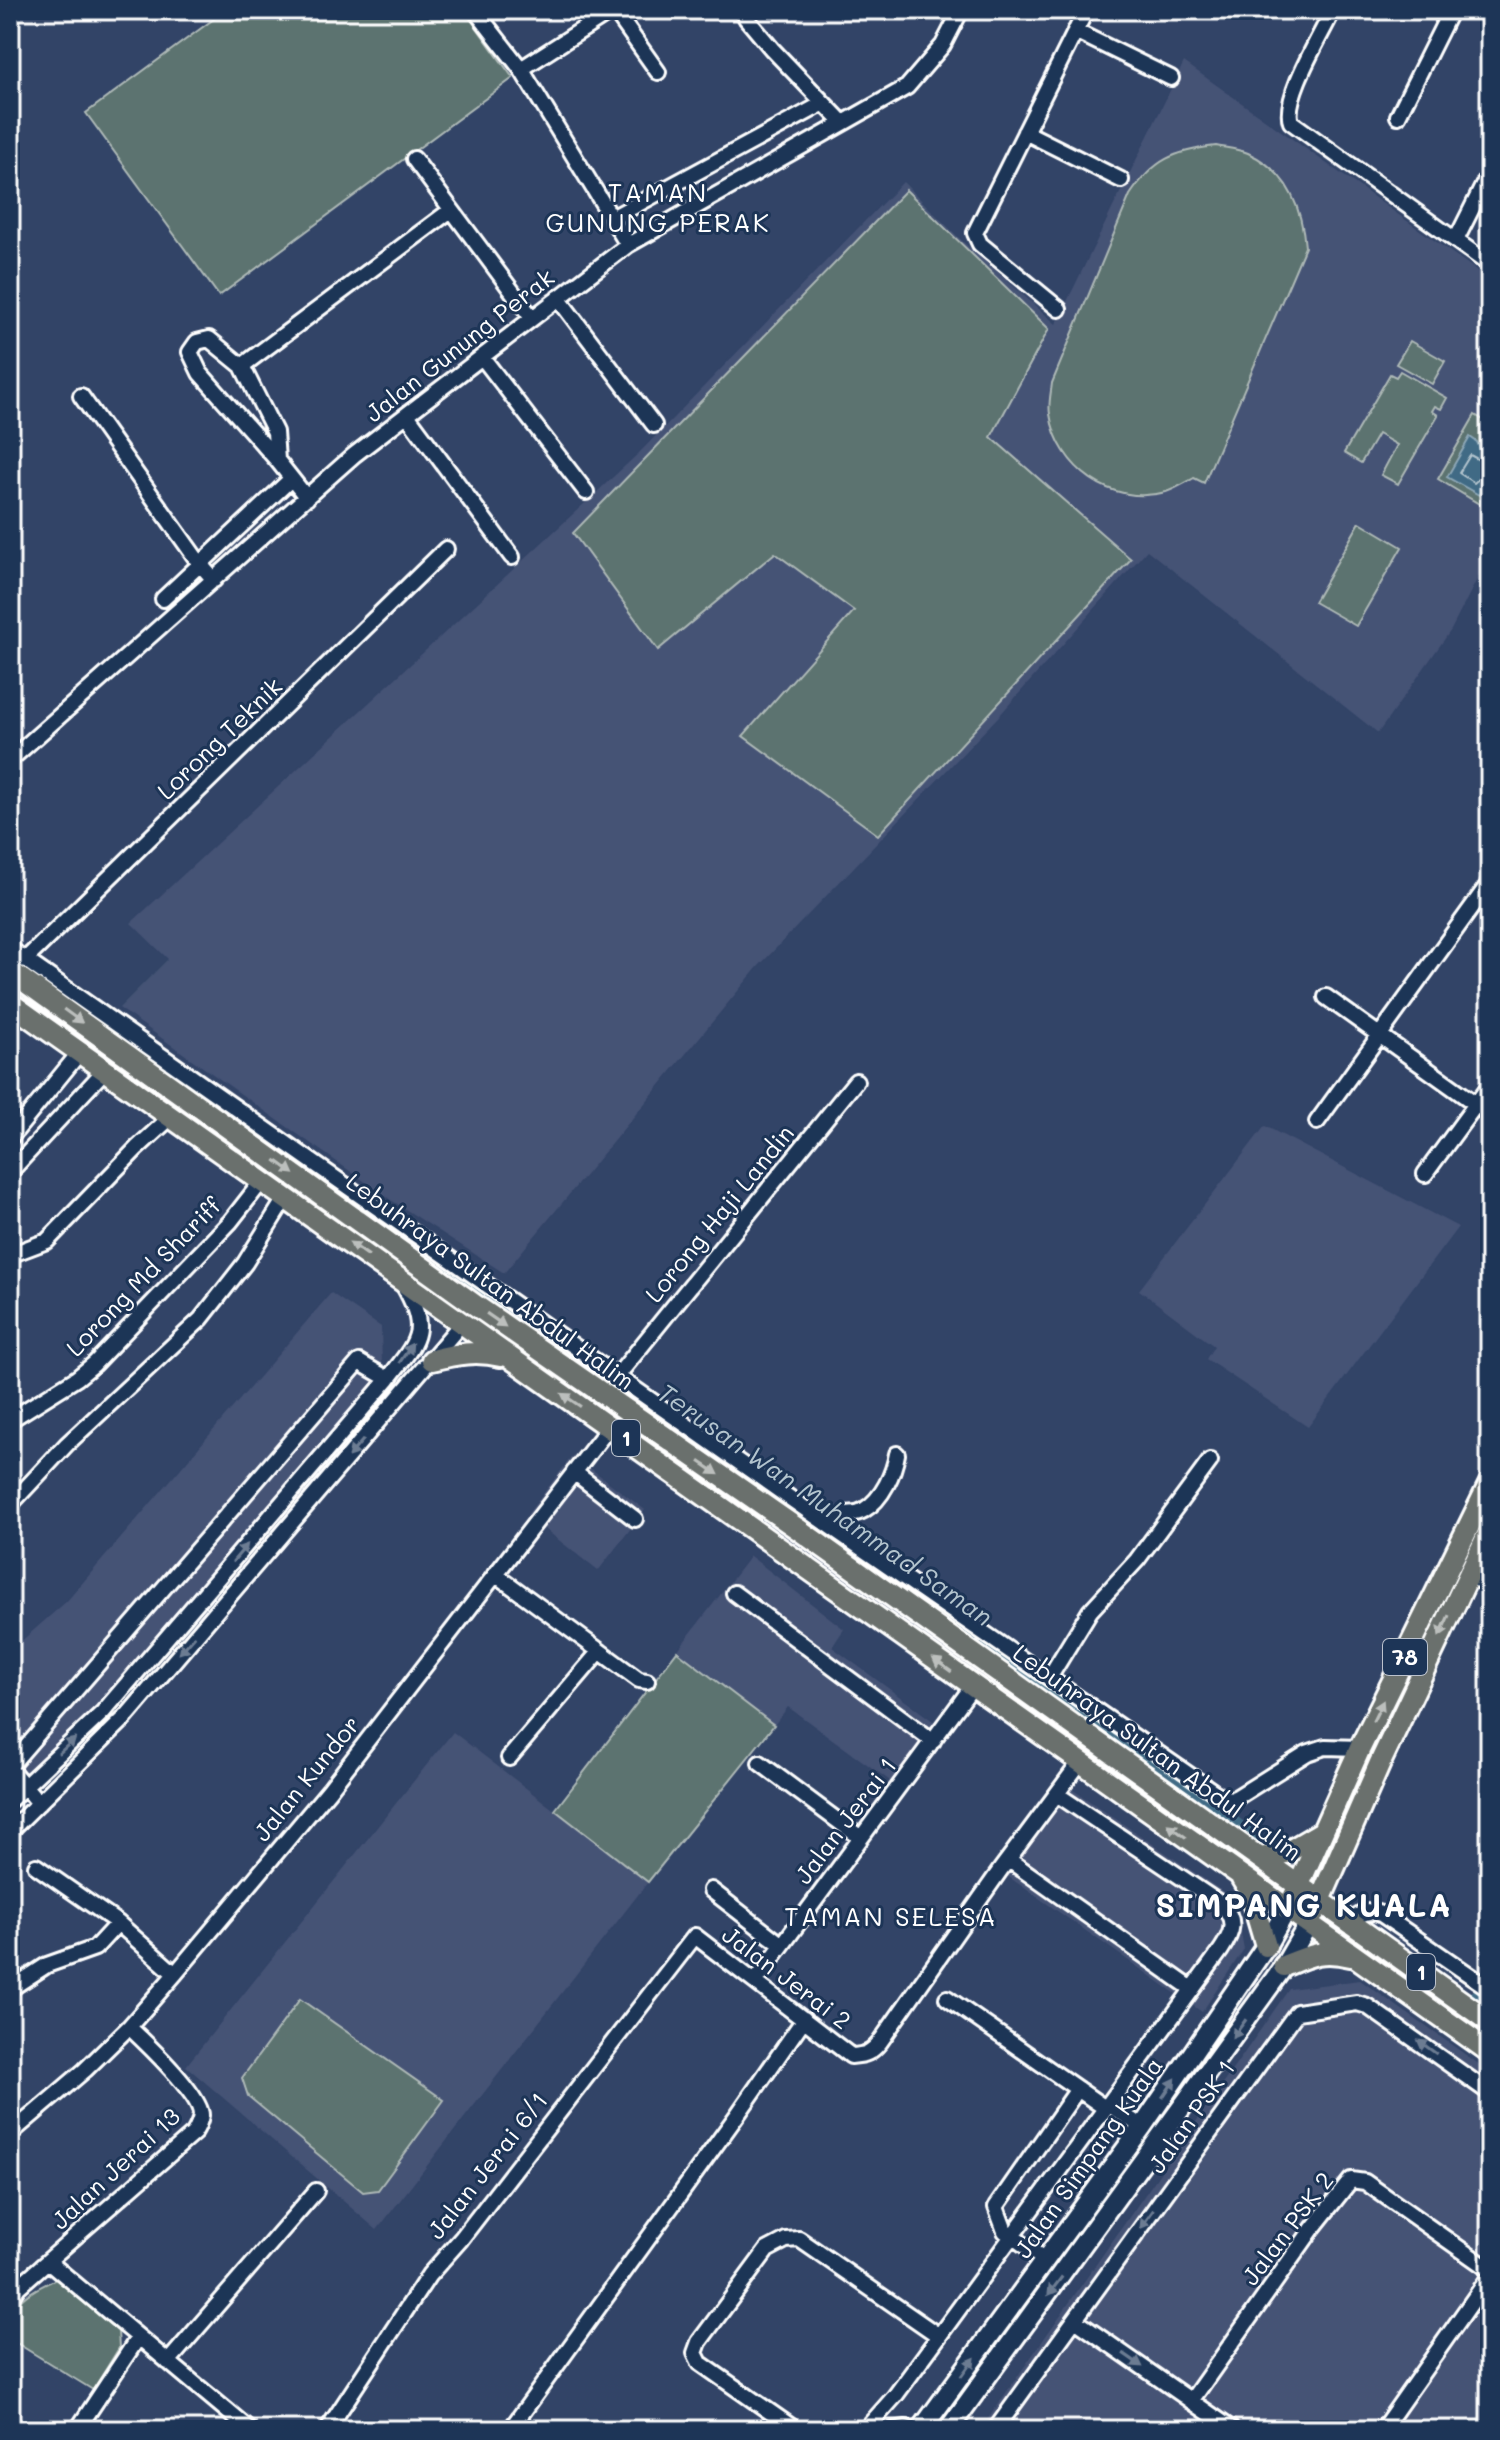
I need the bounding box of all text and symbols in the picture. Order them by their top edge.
district label: TAMAN GUNUNG PERAK [545,175,771,239]
street label: Jalan Gunung Perak [358,261,560,428]
street label: Lorong Teknik [150,670,288,805]
one-way arrow [63,1008,84,1023]
street label: Lorong Haji Landin [638,1118,800,1308]
one-way arrow [275,1159,296,1174]
street label: Lebuhraya Sultan Abdul Halim [340,1166,641,1396]
street label: Lorong Md Shariff [59,1189,228,1362]
one-way arrow [348,1241,370,1257]
one-way arrow [485,1312,506,1327]
one-way arrow [399,1343,414,1364]
water label: Terusan Wan Muhammad Saman [651,1375,1000,1633]
one-way arrow [560,1393,581,1408]
road number: 1 [612,1420,640,1456]
one-way arrow [348,1437,365,1457]
one-way arrow [699,1460,720,1475]
one-way arrow [231,1543,248,1563]
one-way arrow [1437,1614,1451,1638]
one-way arrow [179,1635,196,1655]
street label: Lebuhraya Sultan Abdul Halim [1007,1637,1308,1867]
road number: 78 [1383,1639,1427,1675]
one-way arrow [931,1657,953,1673]
one-way arrow [1371,1699,1385,1722]
street label: Jalan Kundor [246,1709,366,1847]
one-way arrow [57,1738,76,1756]
street label: Jalan Jerai 1 [787,1751,903,1890]
one-way arrow [1167,1823,1188,1839]
district label: SIMPANG KUALA [1155,1883,1453,1925]
district label: TAMAN SELESA [784,1899,998,1933]
street label: Jalan Jerai 2 [716,1918,858,2035]
road number: 1 [1407,1954,1435,1990]
one-way arrow [1232,2019,1247,2040]
one-way arrow [1416,2039,1438,2055]
street label: Jalan Simpang Kuala [1007,2051,1169,2264]
street label: Jalan PSK 1 [1140,2053,1241,2179]
one-way arrow [1161,2078,1176,2099]
street label: Jalan Jerai 6/1 [420,2085,554,2245]
street label: Jalan Jerai 13 [44,2100,186,2235]
street label: Jalan PSK 2 [1234,2165,1339,2291]
one-way arrow [1140,2208,1155,2229]
one-way arrow [1047,2276,1063,2296]
one-way arrow [1122,2352,1143,2367]
one-way arrow [959,2357,975,2378]

